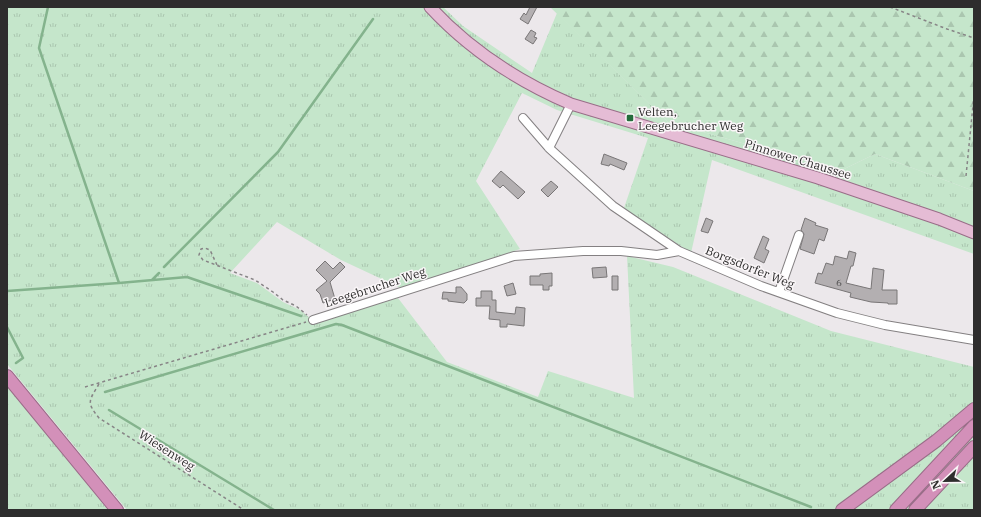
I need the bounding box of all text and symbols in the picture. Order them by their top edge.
place label: Velten, Leegebrucher Weg [638,104,744,133]
marker: Velten, Leegebrucher Weg [625,113,635,123]
street label: Pinnower Chaussee [743,136,853,182]
street label: Borgsdorfer Weg [703,242,797,292]
street label: Leegebrucher Weg [323,263,428,310]
house number: 6 [836,276,842,289]
street label: Wiesenweg [136,426,198,474]
north arrow [925,461,965,501]
text: N [927,478,944,491]

